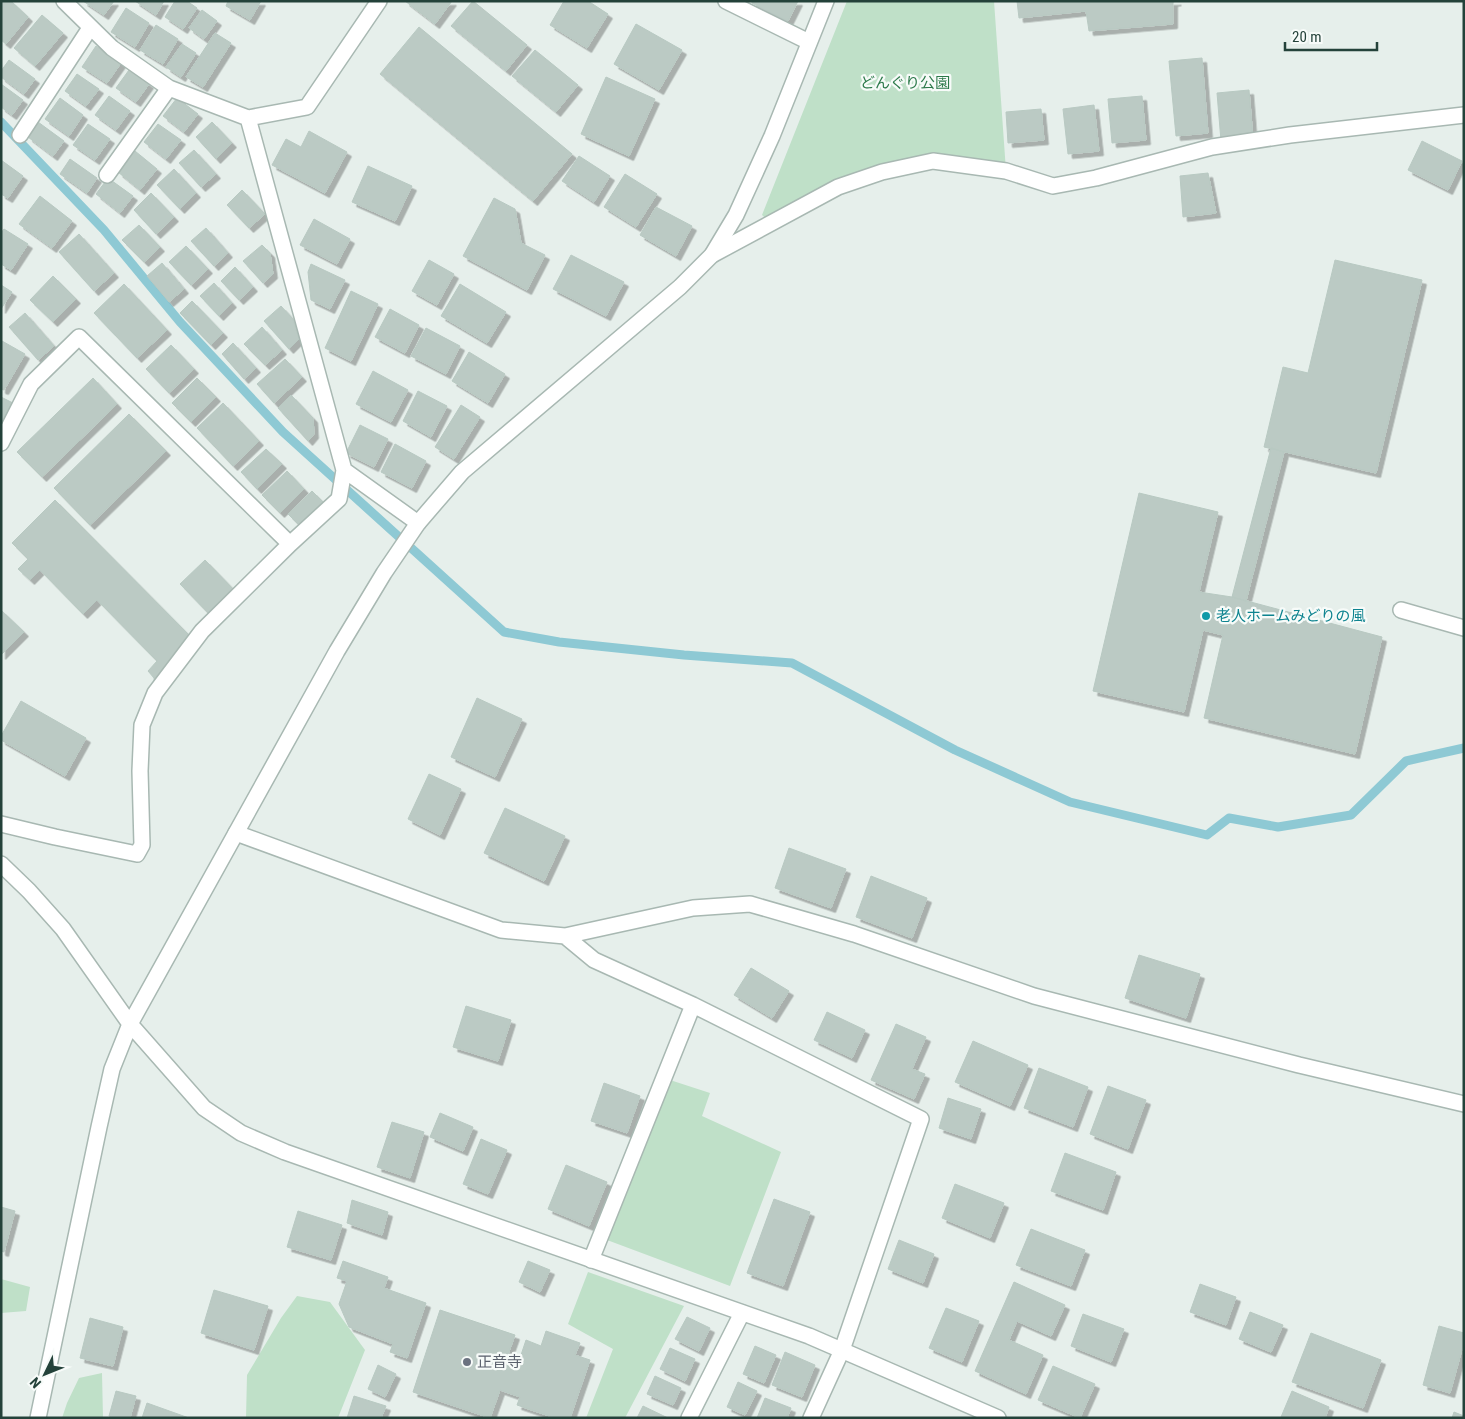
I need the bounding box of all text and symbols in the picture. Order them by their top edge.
scale bar [1285,20,1378,52]
text: 20 m [1292,28,1322,46]
park label: どんぐり公園 [860,74,950,92]
place label: 老人ホームみどりの風 [1216,607,1366,625]
marker: 老人ホームみどりの風 [1200,610,1212,622]
north arrow [20,1349,70,1399]
place label: 正音寺 [477,1353,522,1371]
marker: 正音寺 [461,1356,473,1368]
text: N [27,1374,44,1391]

